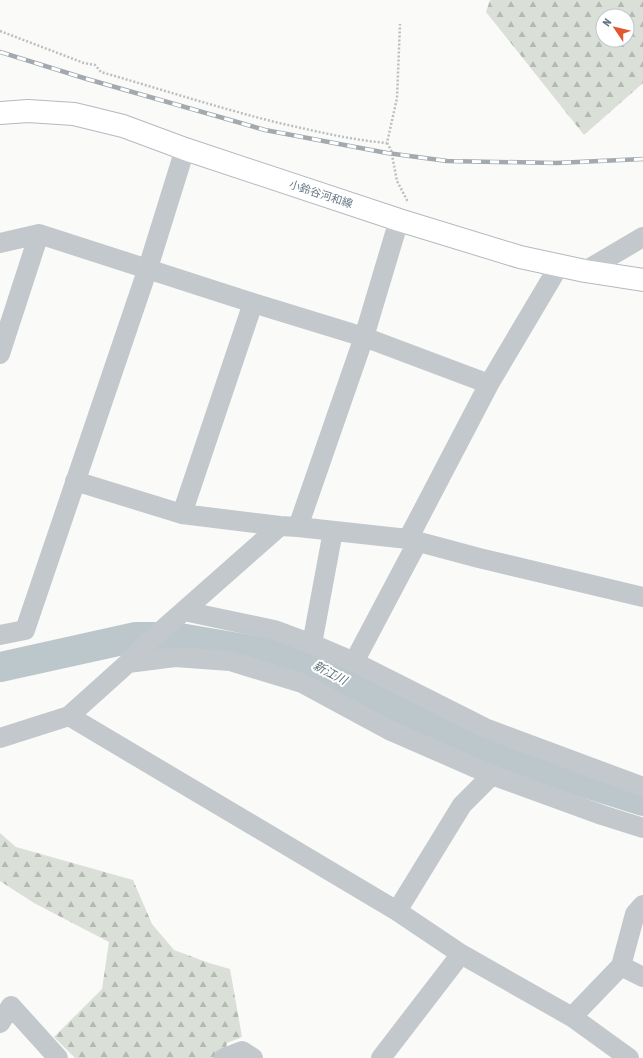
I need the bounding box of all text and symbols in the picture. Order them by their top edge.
north arrow [595,8,635,48]
text: N [600,16,614,28]
street label: 小鈴谷河和線 [288,178,354,210]
water label: 新江川 [311,658,351,689]

